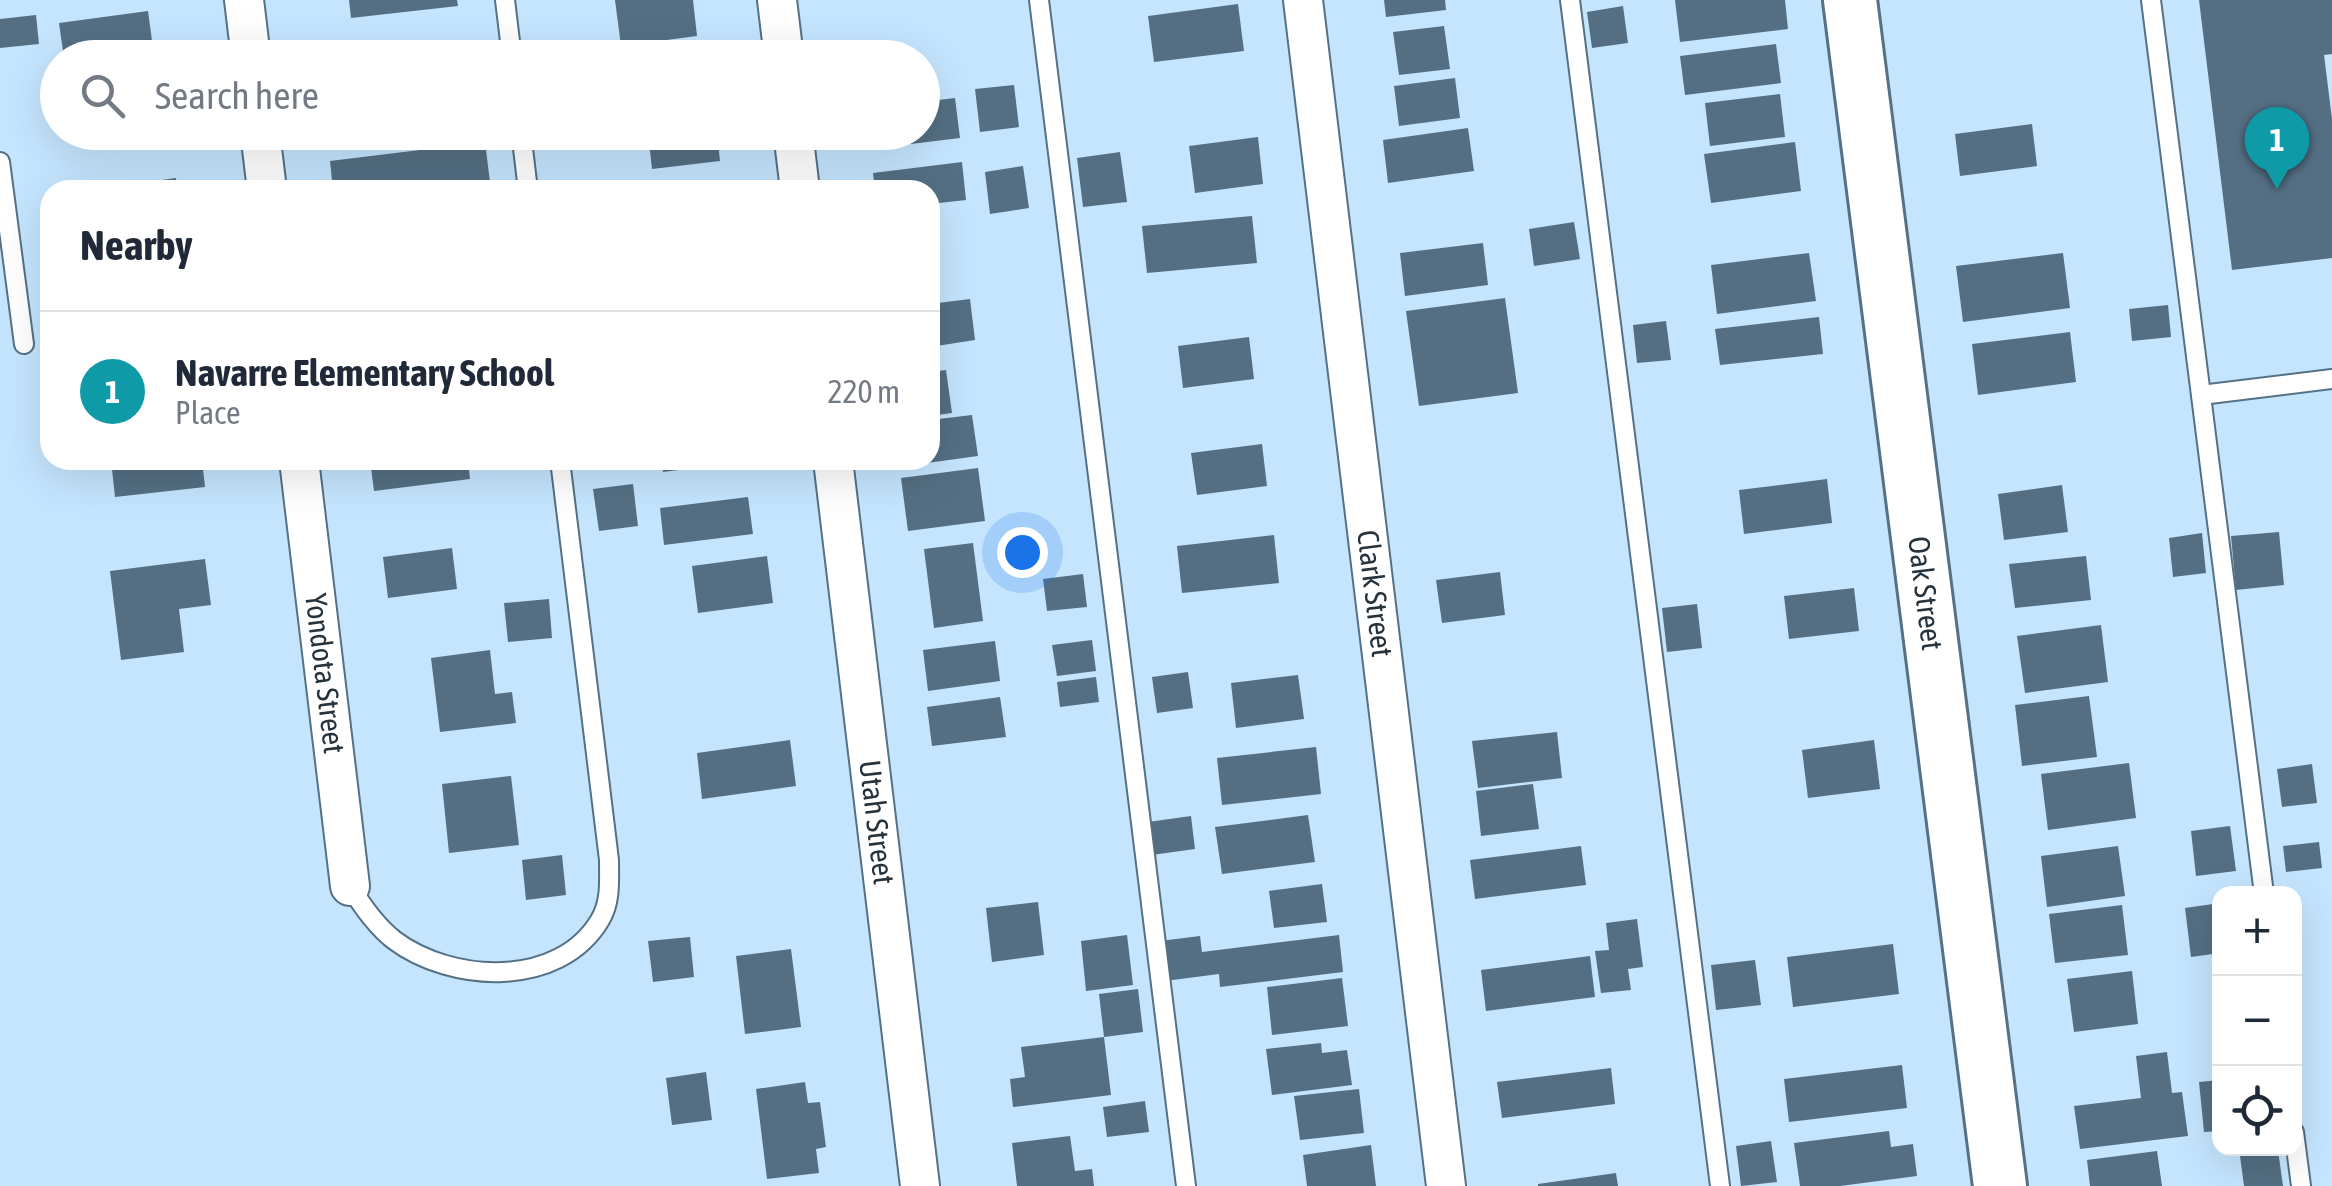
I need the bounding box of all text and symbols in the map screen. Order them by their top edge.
search box [40,40,940,150]
icon: search [75,68,130,123]
text: Search here [155,74,319,117]
pin: 1 [2244,106,2310,189]
text: Nearby [80,221,193,269]
text: Navarre Elementary School [175,351,554,394]
text: 1 [105,373,120,410]
text: 220 m [827,373,900,410]
text: Place [175,394,240,431]
your location [997,527,1048,578]
street label: Clark Street [1351,528,1400,659]
street label: Oak Street [1902,534,1950,652]
street label: Yondota Street [299,591,352,755]
street label: Utah Street [853,758,902,886]
map controls [2212,886,2302,1156]
button: + [2212,886,2302,976]
button: − [2212,976,2302,1066]
button: locate [2212,1066,2302,1156]

